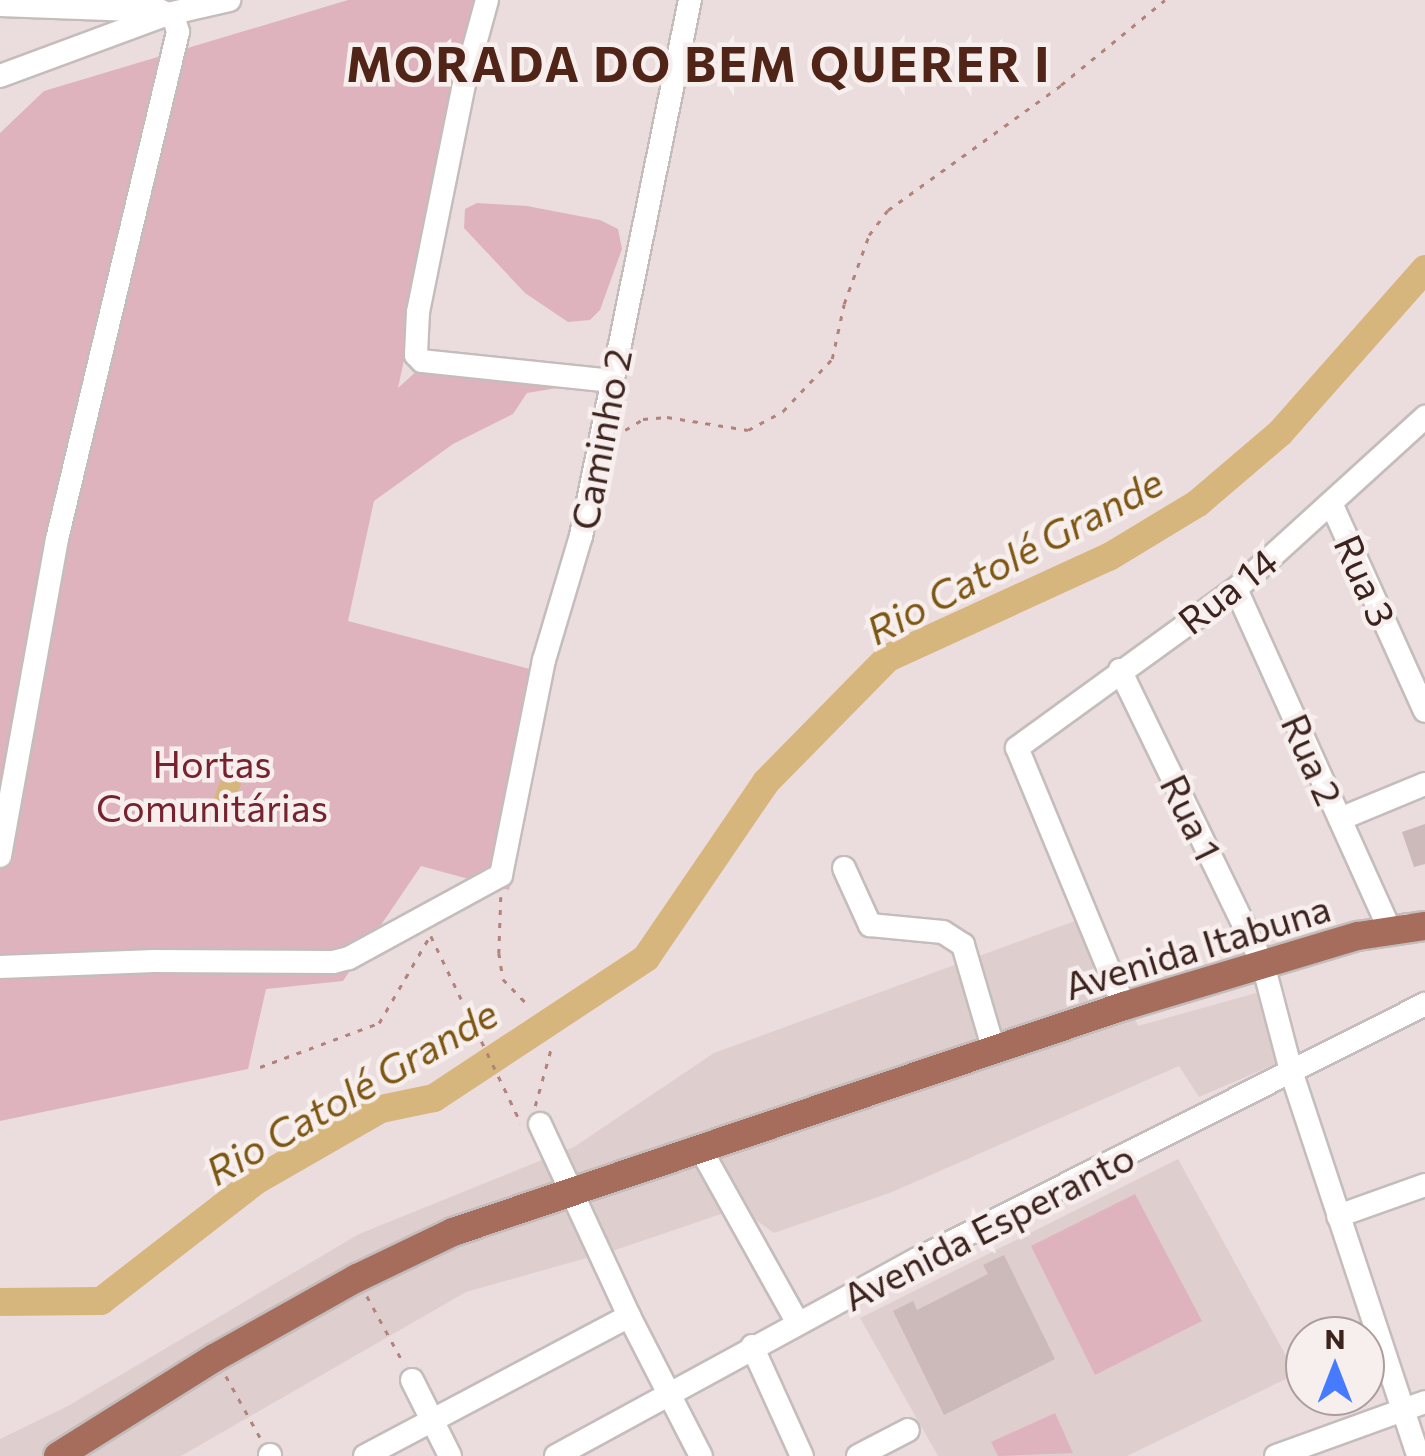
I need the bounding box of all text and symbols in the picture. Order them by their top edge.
district label: MORADA DO BEM QUERER I [346,34,1052,92]
street label: Caminho 2 [560,345,640,533]
water label: Rio Catolé Grande [858,457,1170,653]
street label: Rua 3 [1326,527,1406,633]
street label: Rua 14 [1169,537,1285,643]
street label: Rua 2 [1273,706,1353,812]
park label: Hortas Comunitárias [96,740,328,829]
street label: Rua 1 [1152,767,1232,867]
street label: Avenida Itabuna [1059,884,1335,1008]
water label: Rio Catolé Grande [197,988,505,1194]
street label: Avenida Esperanto [835,1133,1141,1319]
north arrow [1285,1316,1385,1416]
text: N [1325,1321,1346,1355]

